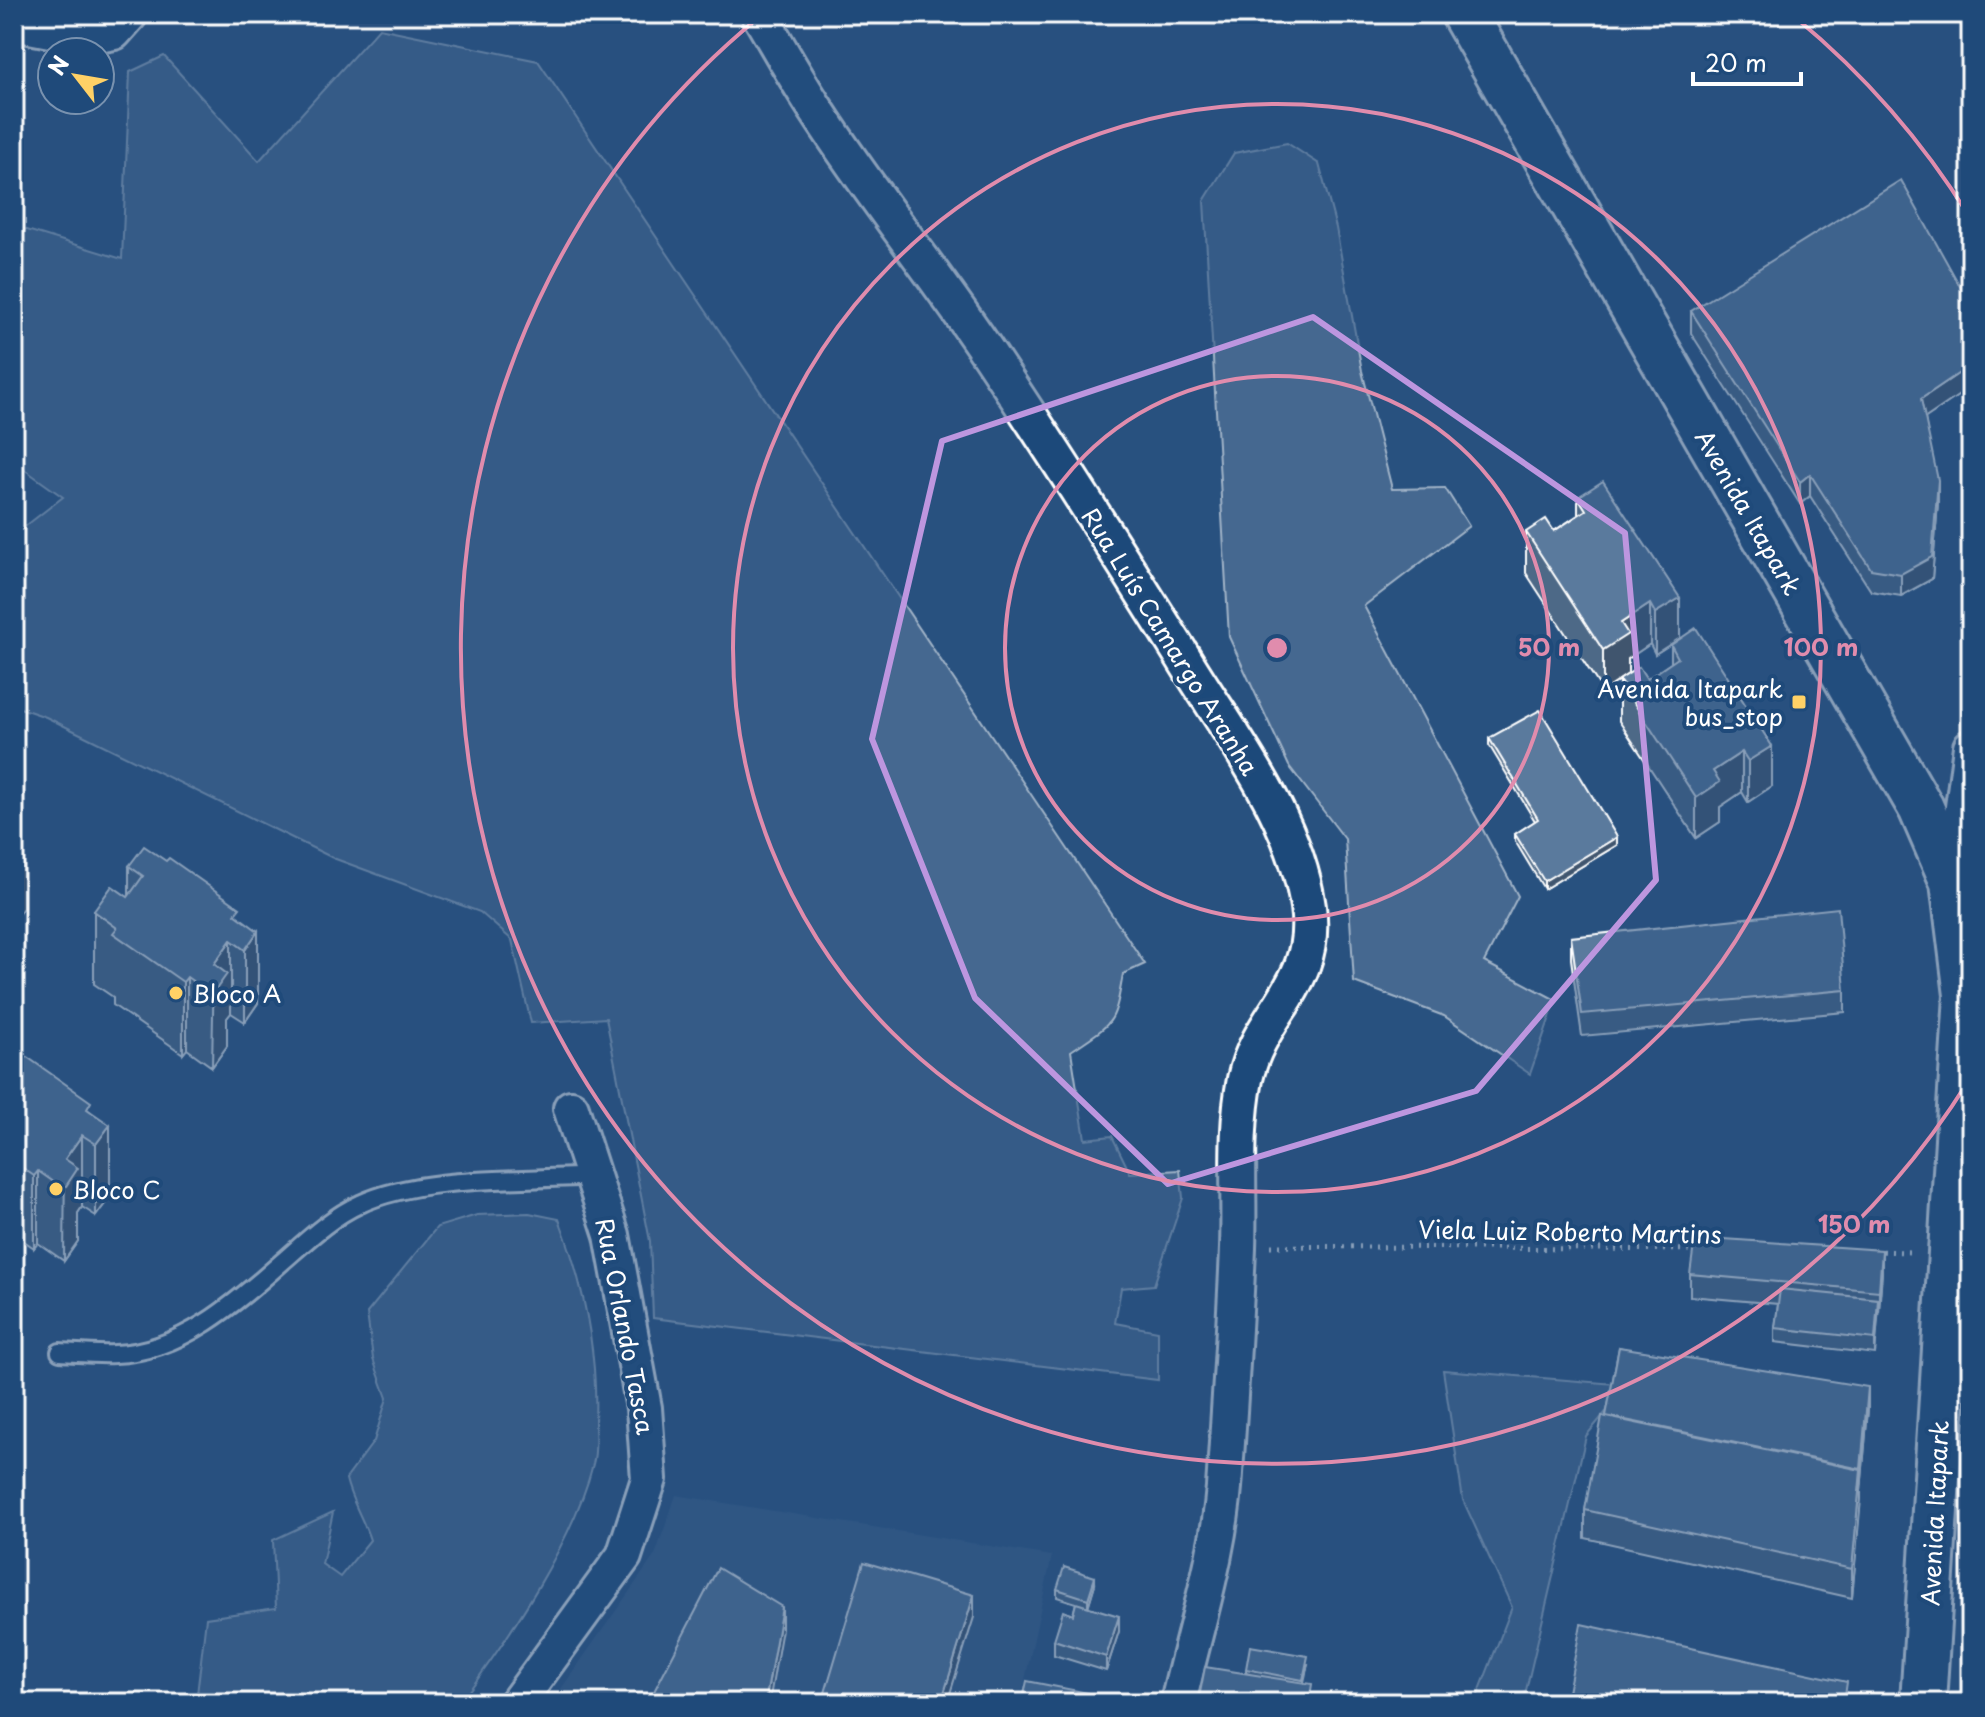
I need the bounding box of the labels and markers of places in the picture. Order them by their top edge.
centre of rings [1263,634,1291,662]
place label: Avenida Itapark bus_stop [1597,670,1783,734]
marker: Avenida Itapark bus_stop [1790,693,1808,711]
place label: Bloco A [192,975,282,1011]
marker: Bloco A [167,984,185,1002]
place label: Bloco C [72,1171,161,1207]
marker: Bloco C [47,1180,65,1198]

